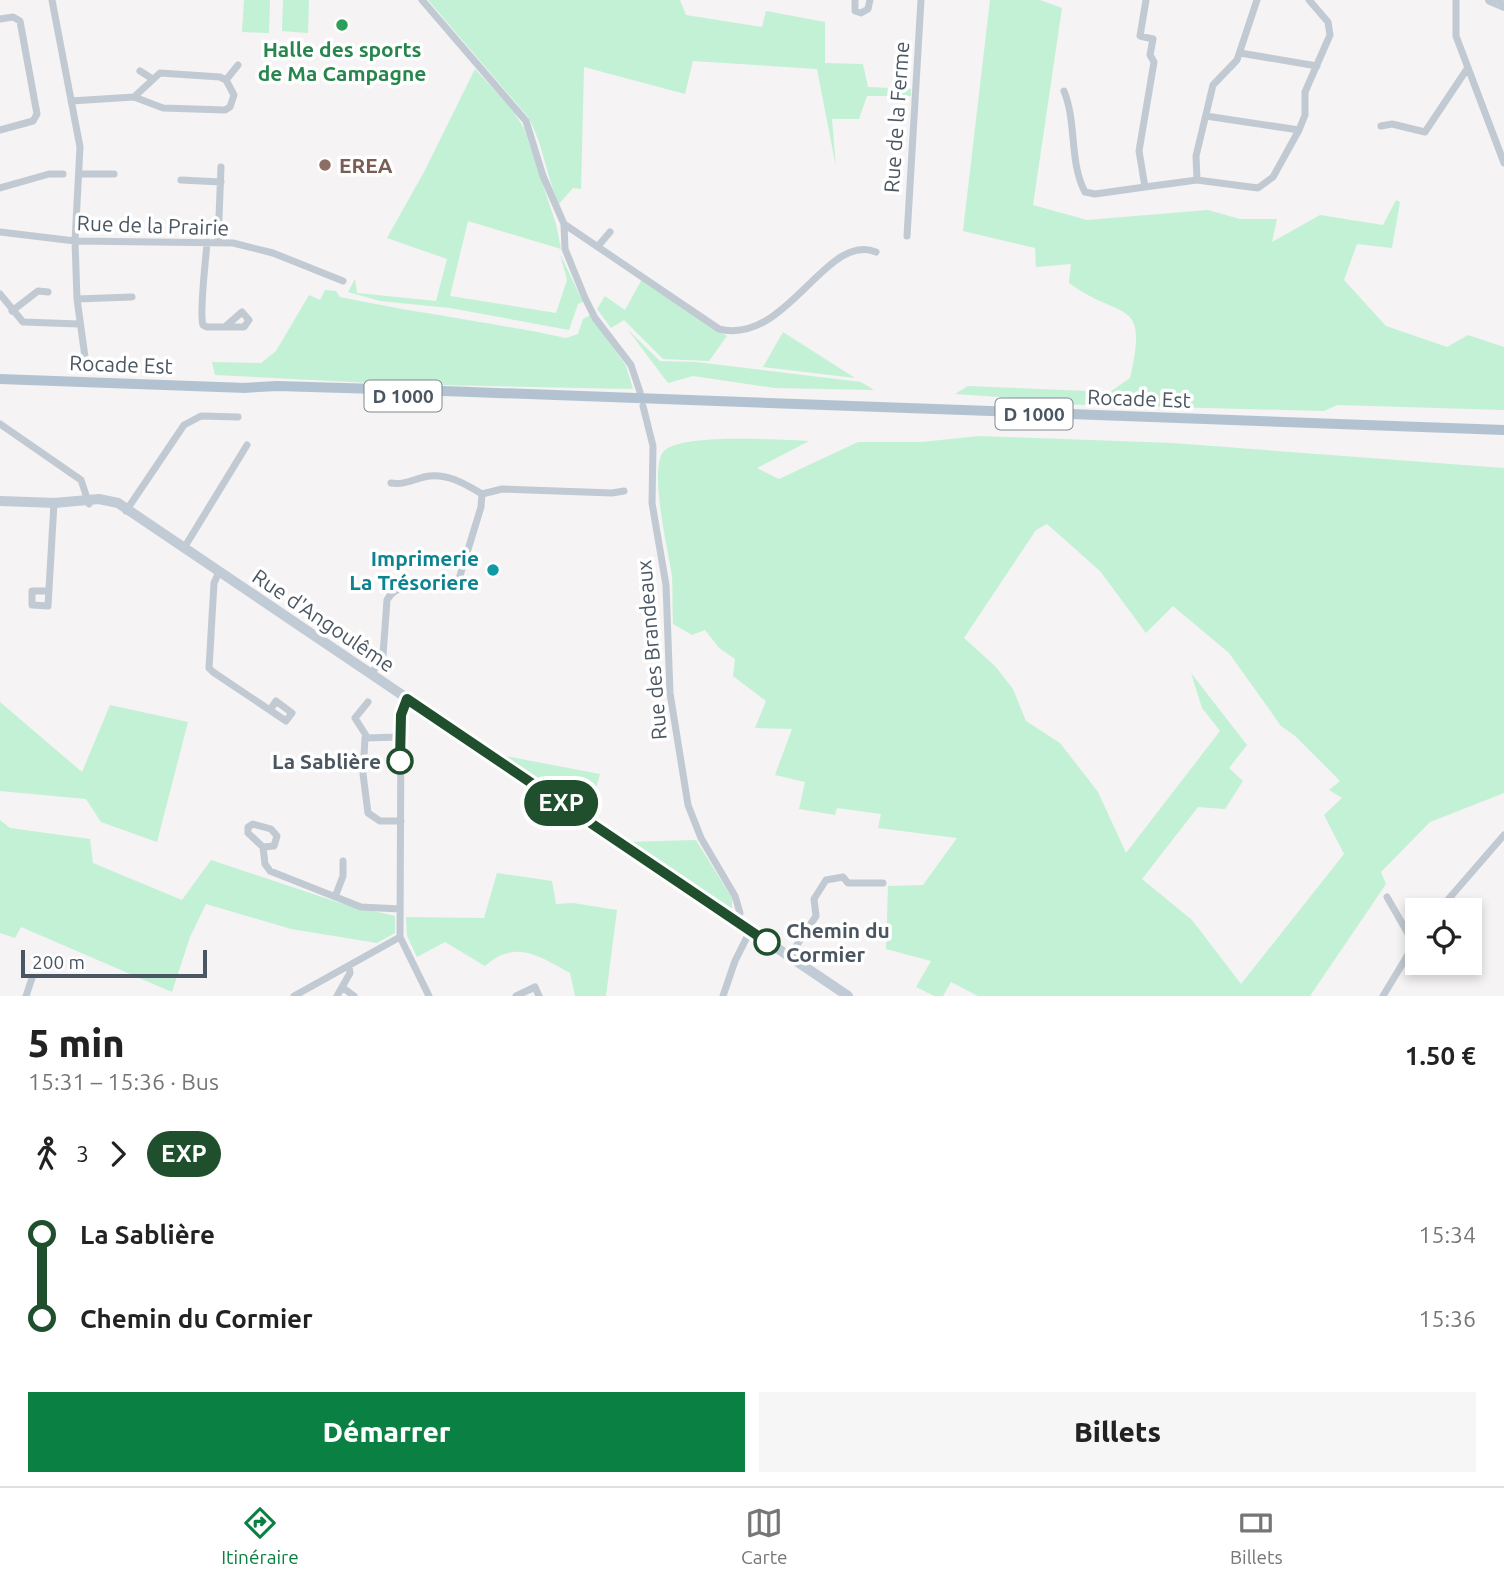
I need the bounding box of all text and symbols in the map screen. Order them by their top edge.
marker: Halle des sports de Ma Campagne [334,17,350,33]
place label: Halle des sports de Ma Campagne [258,37,426,85]
street label: Rue de la Ferme [879,41,913,193]
place label: EREA [339,153,393,177]
marker: EREA [317,157,333,173]
street label: Rue de la Prairie [76,210,230,240]
street label: Rocade Est [69,350,173,378]
road number: D 1000 [364,380,442,412]
street label: Rocade Est [1087,384,1191,412]
road number: D 1000 [996,398,1072,430]
place label: Imprimerie La Trésoriere [349,546,479,594]
street label: Rue des Brandeaux [631,559,671,741]
marker: Imprimerie La Trésoriere [485,562,501,578]
street label: Rue d'Angoulême [248,564,400,676]
marker: La Sablière [387,748,413,774]
place label: La Sablière [272,749,381,773]
line badge: EXP [521,780,601,826]
text: EXP [538,789,584,816]
map controls [1405,898,1482,975]
button: locate [1405,898,1482,975]
place label: Chemin du Cormier [786,918,890,966]
marker: Chemin du Cormier [754,929,780,955]
scale bar [21,947,206,979]
text: 200 m [32,951,85,973]
text: 5 min [28,1022,125,1064]
text: 1.50 € [1405,1041,1476,1070]
text: 15:31 – 15:36 · Bus [28,1069,219,1094]
icon: walk [28,1135,66,1173]
icon: forward [99,1135,137,1173]
text: EXP [161,1140,207,1167]
text: 3 [76,1141,89,1166]
text: La Sablière [80,1220,215,1249]
text: 15:34 [1418,1222,1476,1247]
text: Chemin du Cormier [80,1304,313,1333]
text: 15:36 [1418,1306,1476,1331]
button: Démarrer [28,1392,745,1472]
button: Billets [759,1392,1476,1472]
tab: Itinéraire [221,1504,299,1568]
tab: Carte [741,1504,788,1568]
tab: Billets [1230,1504,1283,1568]

